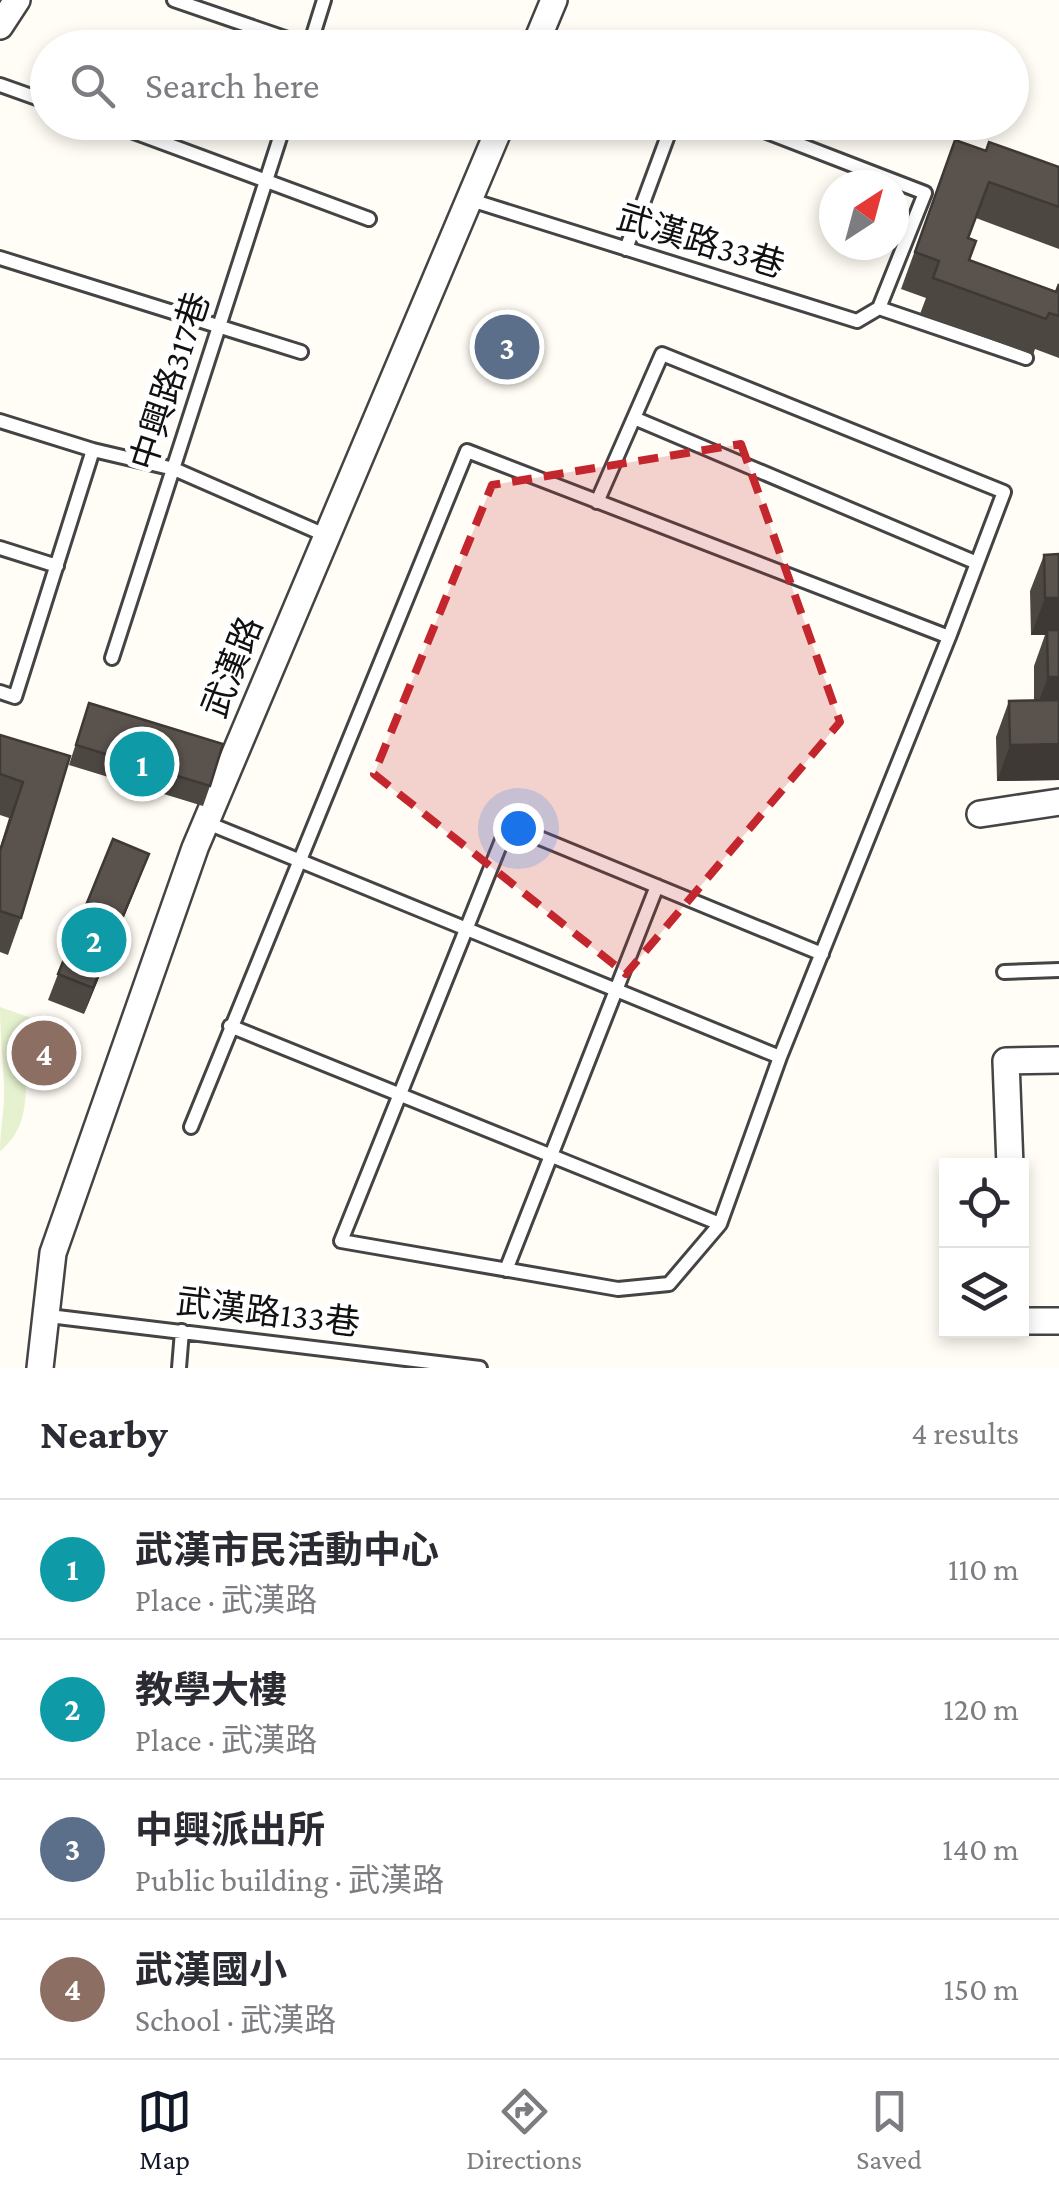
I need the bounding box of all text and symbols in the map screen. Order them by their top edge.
search box [30,30,1029,140]
icon: search [65,58,120,113]
text: Search here [145,64,319,106]
north arrow [819,170,909,260]
street label: 武漢路33巷 [612,198,789,285]
street label: 中興路317巷 [123,287,218,475]
pin: 3 [474,310,540,384]
street label: 武漢路 [195,611,270,723]
pin: 1 [110,726,174,802]
your location [493,803,544,854]
pin: 2 [62,902,126,978]
pin: 4 [12,1016,76,1090]
map controls [939,1158,1029,1338]
button: locate [939,1158,1029,1248]
button: layers [939,1248,1029,1338]
street label: 武漢路133巷 [174,1282,362,1343]
text: Nearby [40,1410,168,1457]
text: 4 results [911,1415,1019,1451]
text: 武漢市民活動中心 [135,1529,439,1571]
text: 1 [67,1551,78,1587]
text: 110 m [948,1551,1019,1587]
text: Place · 武漢路 [135,1582,317,1618]
text: 教學大樓 [135,1669,287,1711]
text: 2 [64,1691,81,1727]
text: 120 m [943,1691,1019,1727]
text: Place · 武漢路 [135,1722,317,1758]
text: 中興派出所 [135,1809,325,1851]
text: 3 [65,1831,80,1867]
text: 140 m [942,1831,1019,1867]
text: Public building · 武漢路 [135,1862,444,1898]
text: 武漢國小 [135,1949,287,1991]
text: 4 [64,1971,81,2007]
text: 150 m [943,1971,1019,2007]
text: School · 武漢路 [135,2002,336,2038]
tab: Map [137,2084,192,2175]
tab: Directions [466,2084,582,2175]
tab: Saved [856,2084,922,2175]

